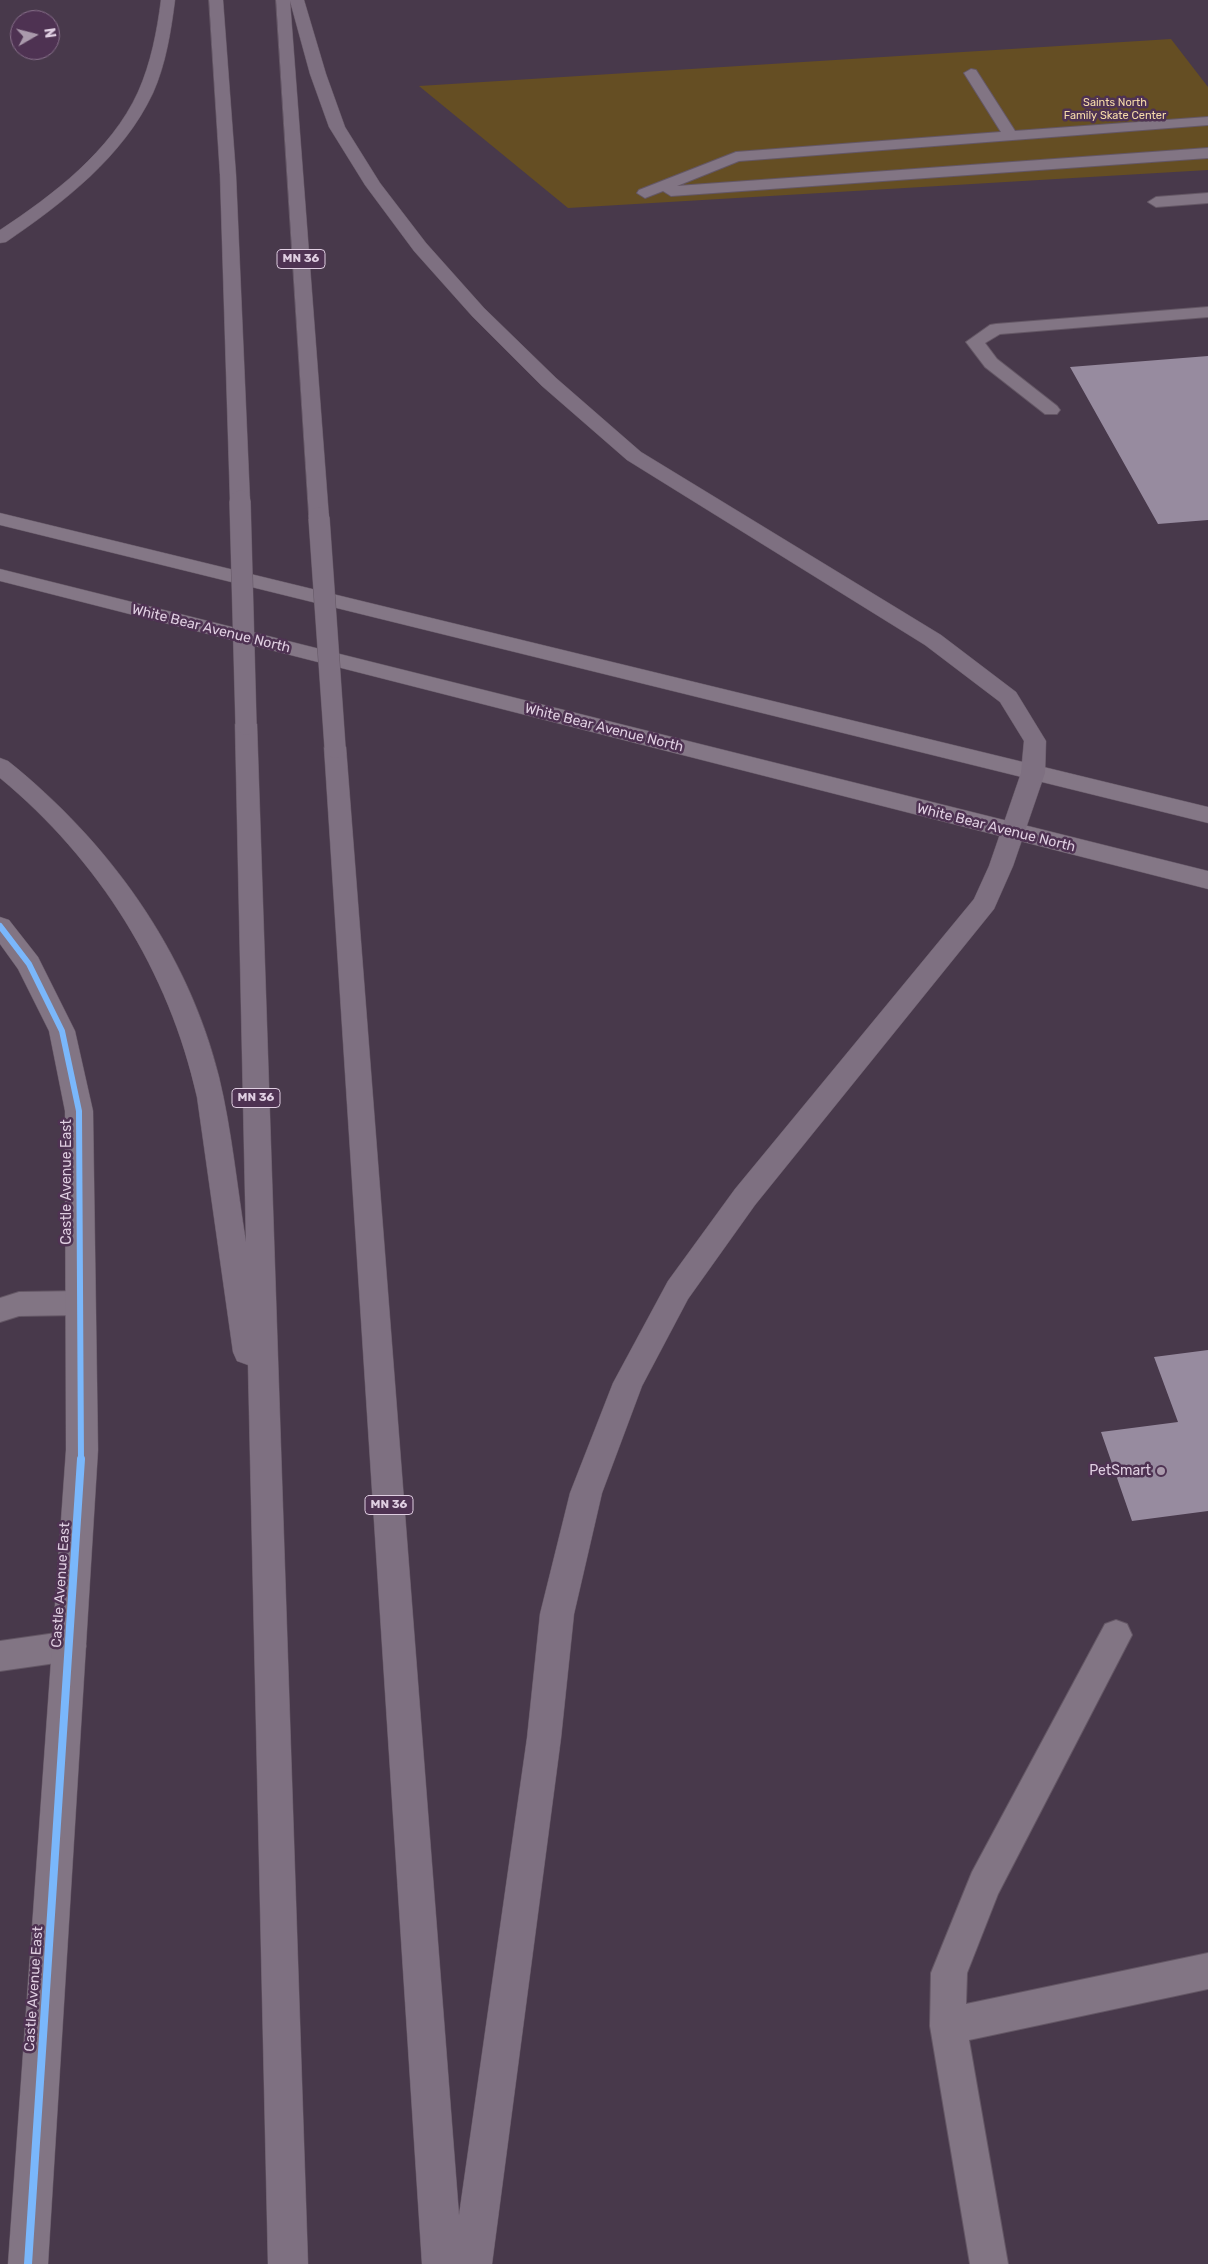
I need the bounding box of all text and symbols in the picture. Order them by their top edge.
north arrow [10,10,60,60]
text: N [40,27,58,39]
park label: Saints North Family Skate Center [1064,96,1166,122]
road number: MN 36 [277,250,325,268]
street label: White Bear Avenue North [130,601,292,657]
street label: White Bear Avenue North [523,700,685,756]
street label: White Bear Avenue North [915,800,1077,856]
road number: MN 36 [232,1088,280,1108]
street label: Castle Avenue East [59,1119,75,1245]
place label: PetSmart [1089,1463,1151,1479]
marker: PetSmart [1155,1465,1167,1477]
road number: MN 36 [365,1496,413,1514]
street label: Castle Avenue East [48,1522,74,1648]
street label: Castle Avenue East [21,1926,47,2052]

